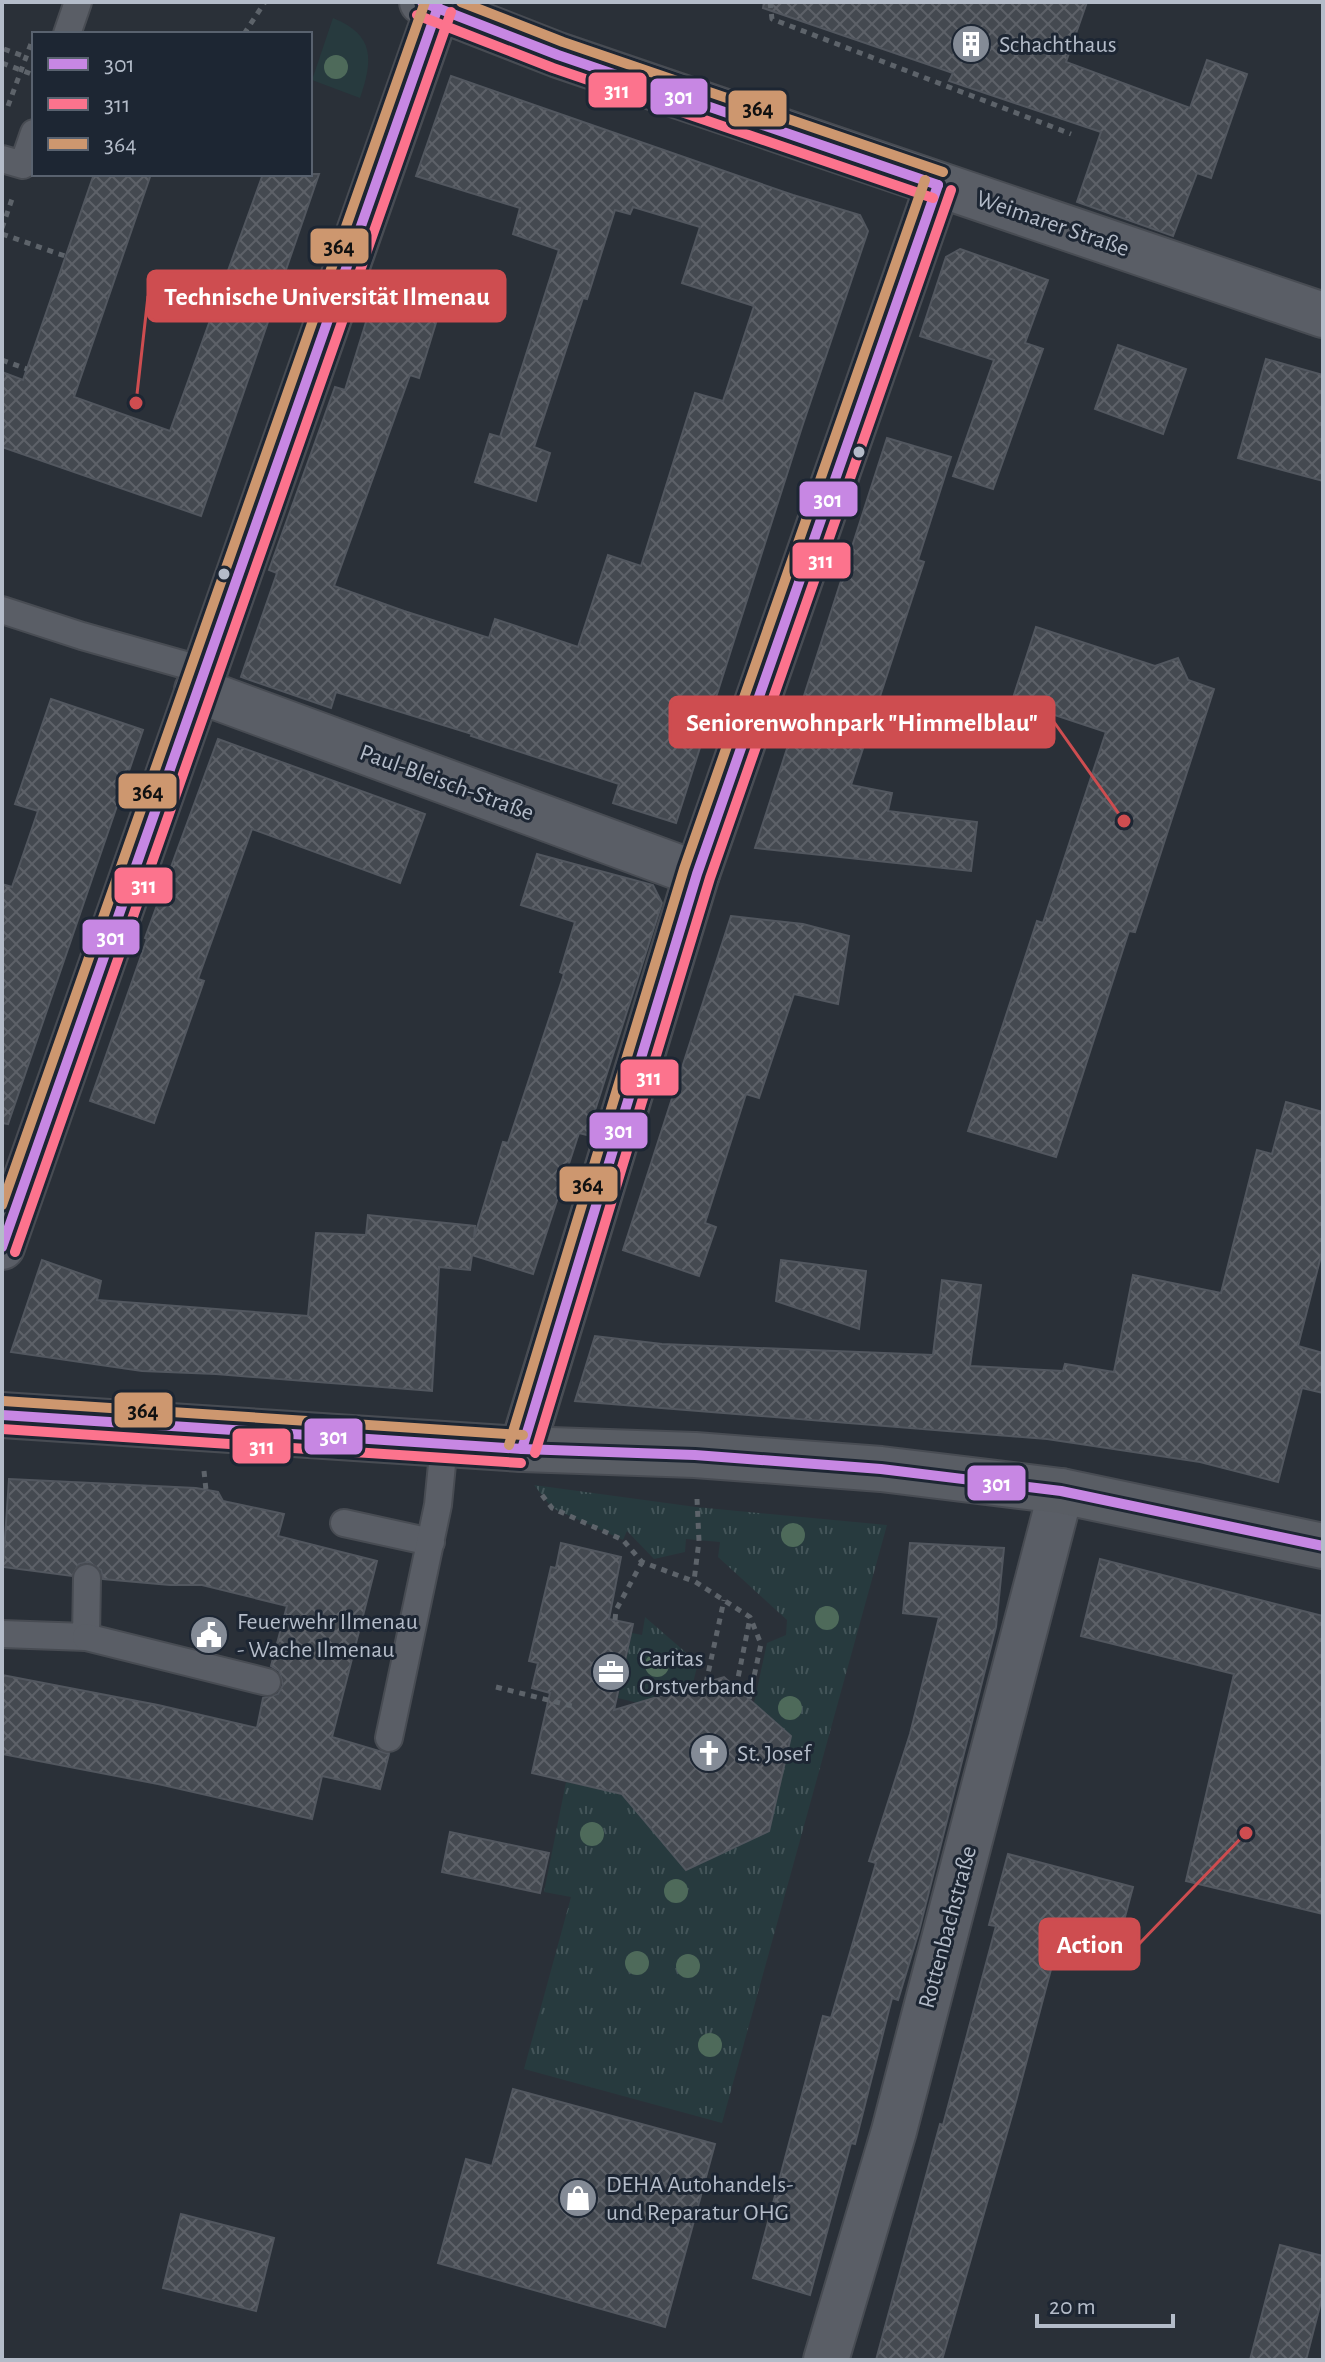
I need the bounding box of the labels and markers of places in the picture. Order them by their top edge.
building icon: Schachthaus [950,23,992,65]
place label: Schachthaus [999,33,1117,57]
callout: Technische Universität Ilmenau [148,271,505,321]
unlabelled marker [851,444,867,460]
unlabelled marker [216,566,232,582]
callout: Seniorenwohnpark "Himmelblau" [670,697,1054,747]
place label: Feuerwehr Ilmenau - Wache Ilmenau [237,1610,418,1662]
public building icon: Feuerwehr Ilmenau - Wache Ilmenau [188,1614,230,1656]
place label: Caritas Orstverband [639,1647,755,1699]
office icon: Caritas Orstverband [590,1651,632,1693]
church icon: St. Josef [688,1732,730,1774]
place label: St. Josef [737,1742,812,1766]
callout: Action [1040,1919,1139,1969]
place label: DEHA Autohandels- und Reparatur OHG [606,2173,793,2225]
shop icon: DEHA Autohandels- und Reparatur OHG [557,2177,599,2219]

